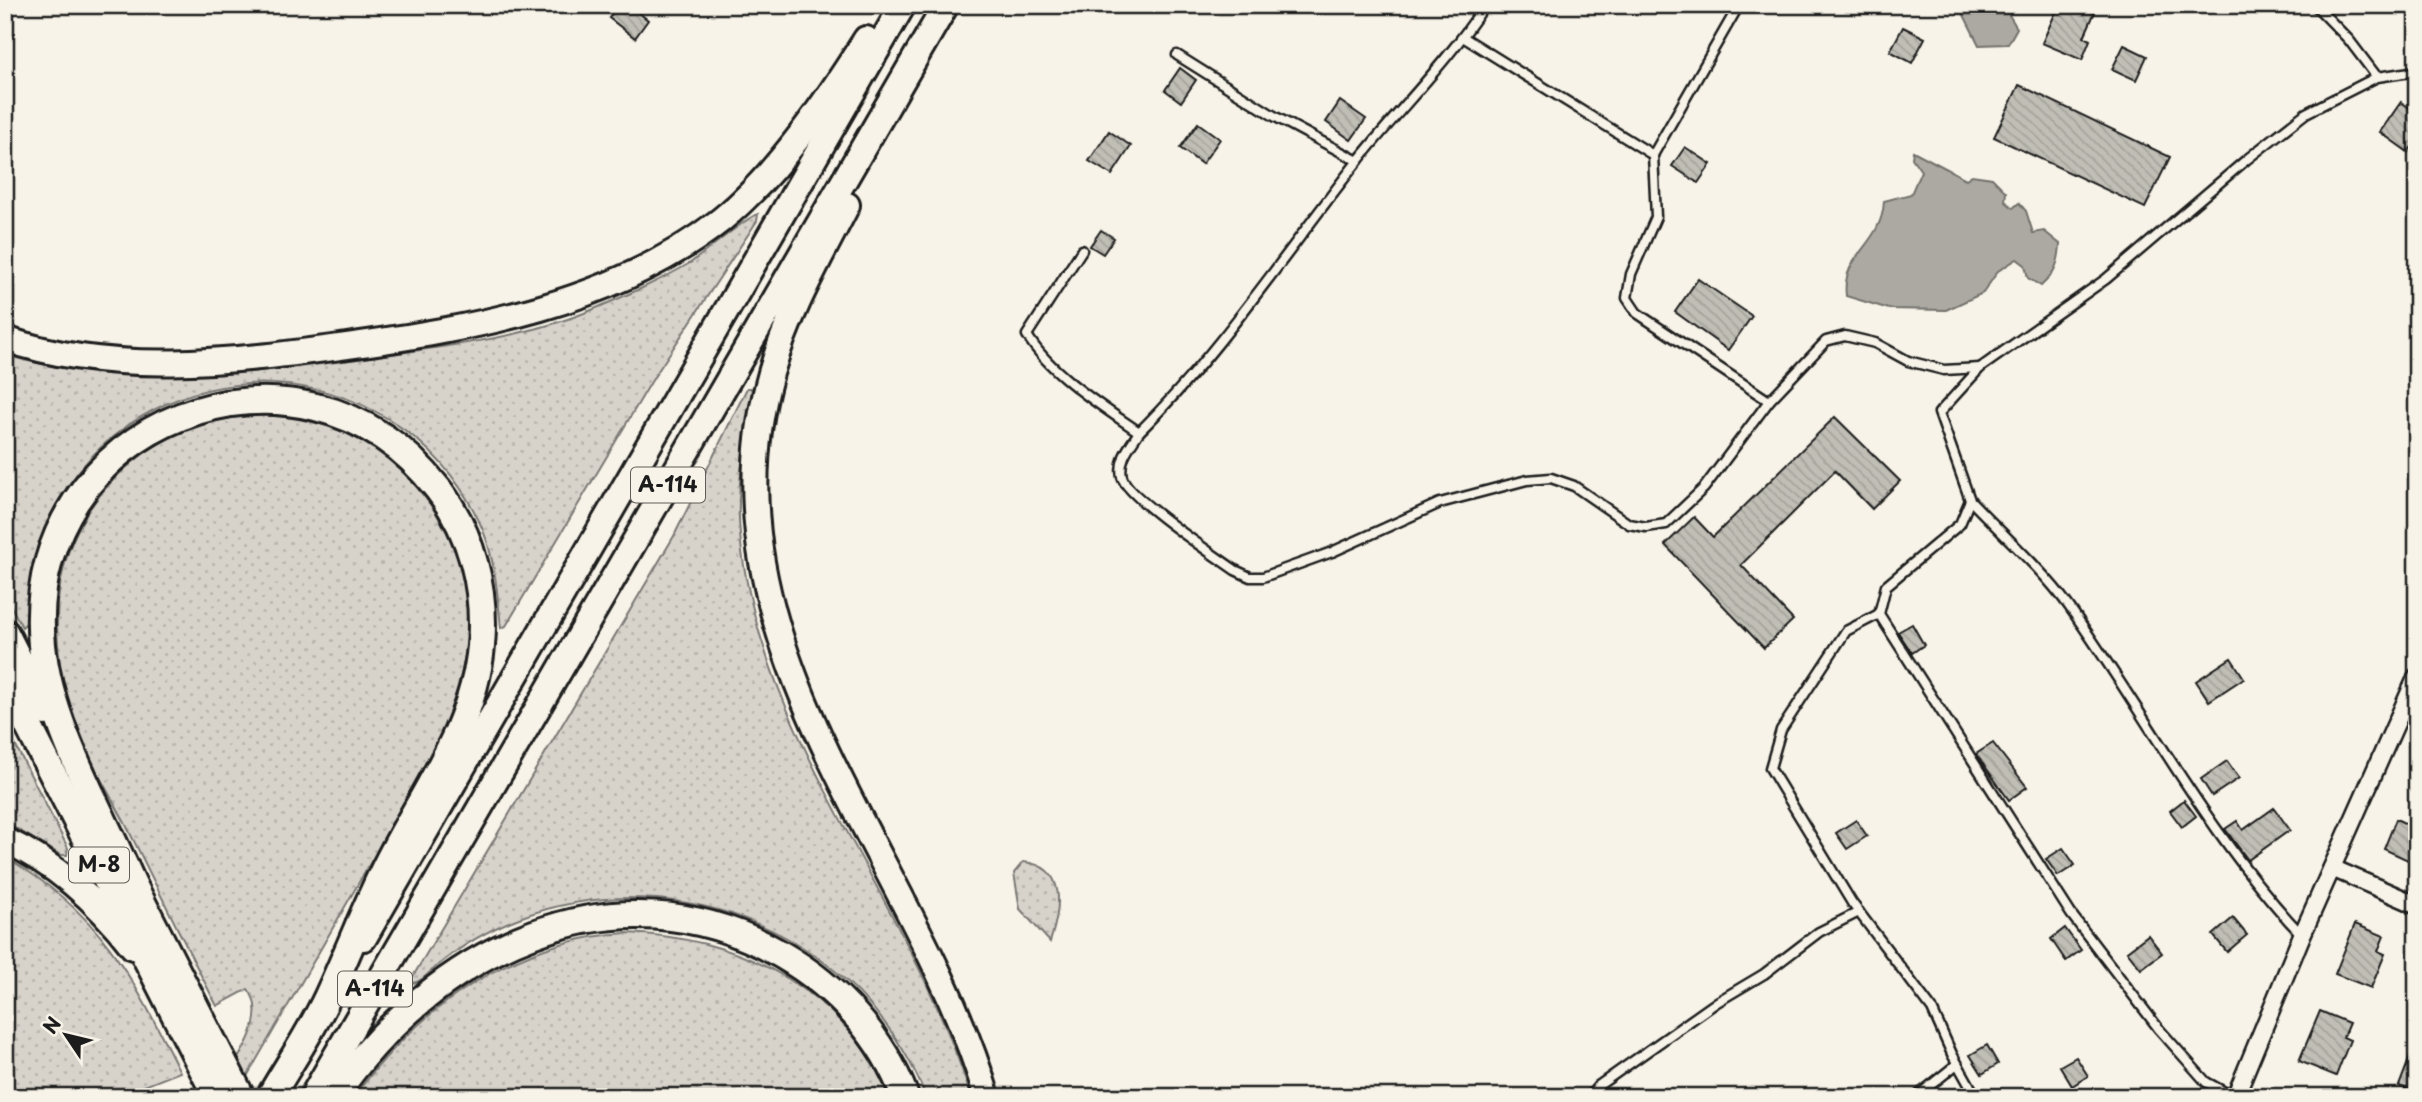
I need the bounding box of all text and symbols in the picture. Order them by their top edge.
road number: А-114 [631,468,705,503]
road number: М-8 [69,848,129,882]
road number: А-114 [338,972,412,1006]
north arrow [32,1000,102,1070]
text: N [35,1010,67,1039]

